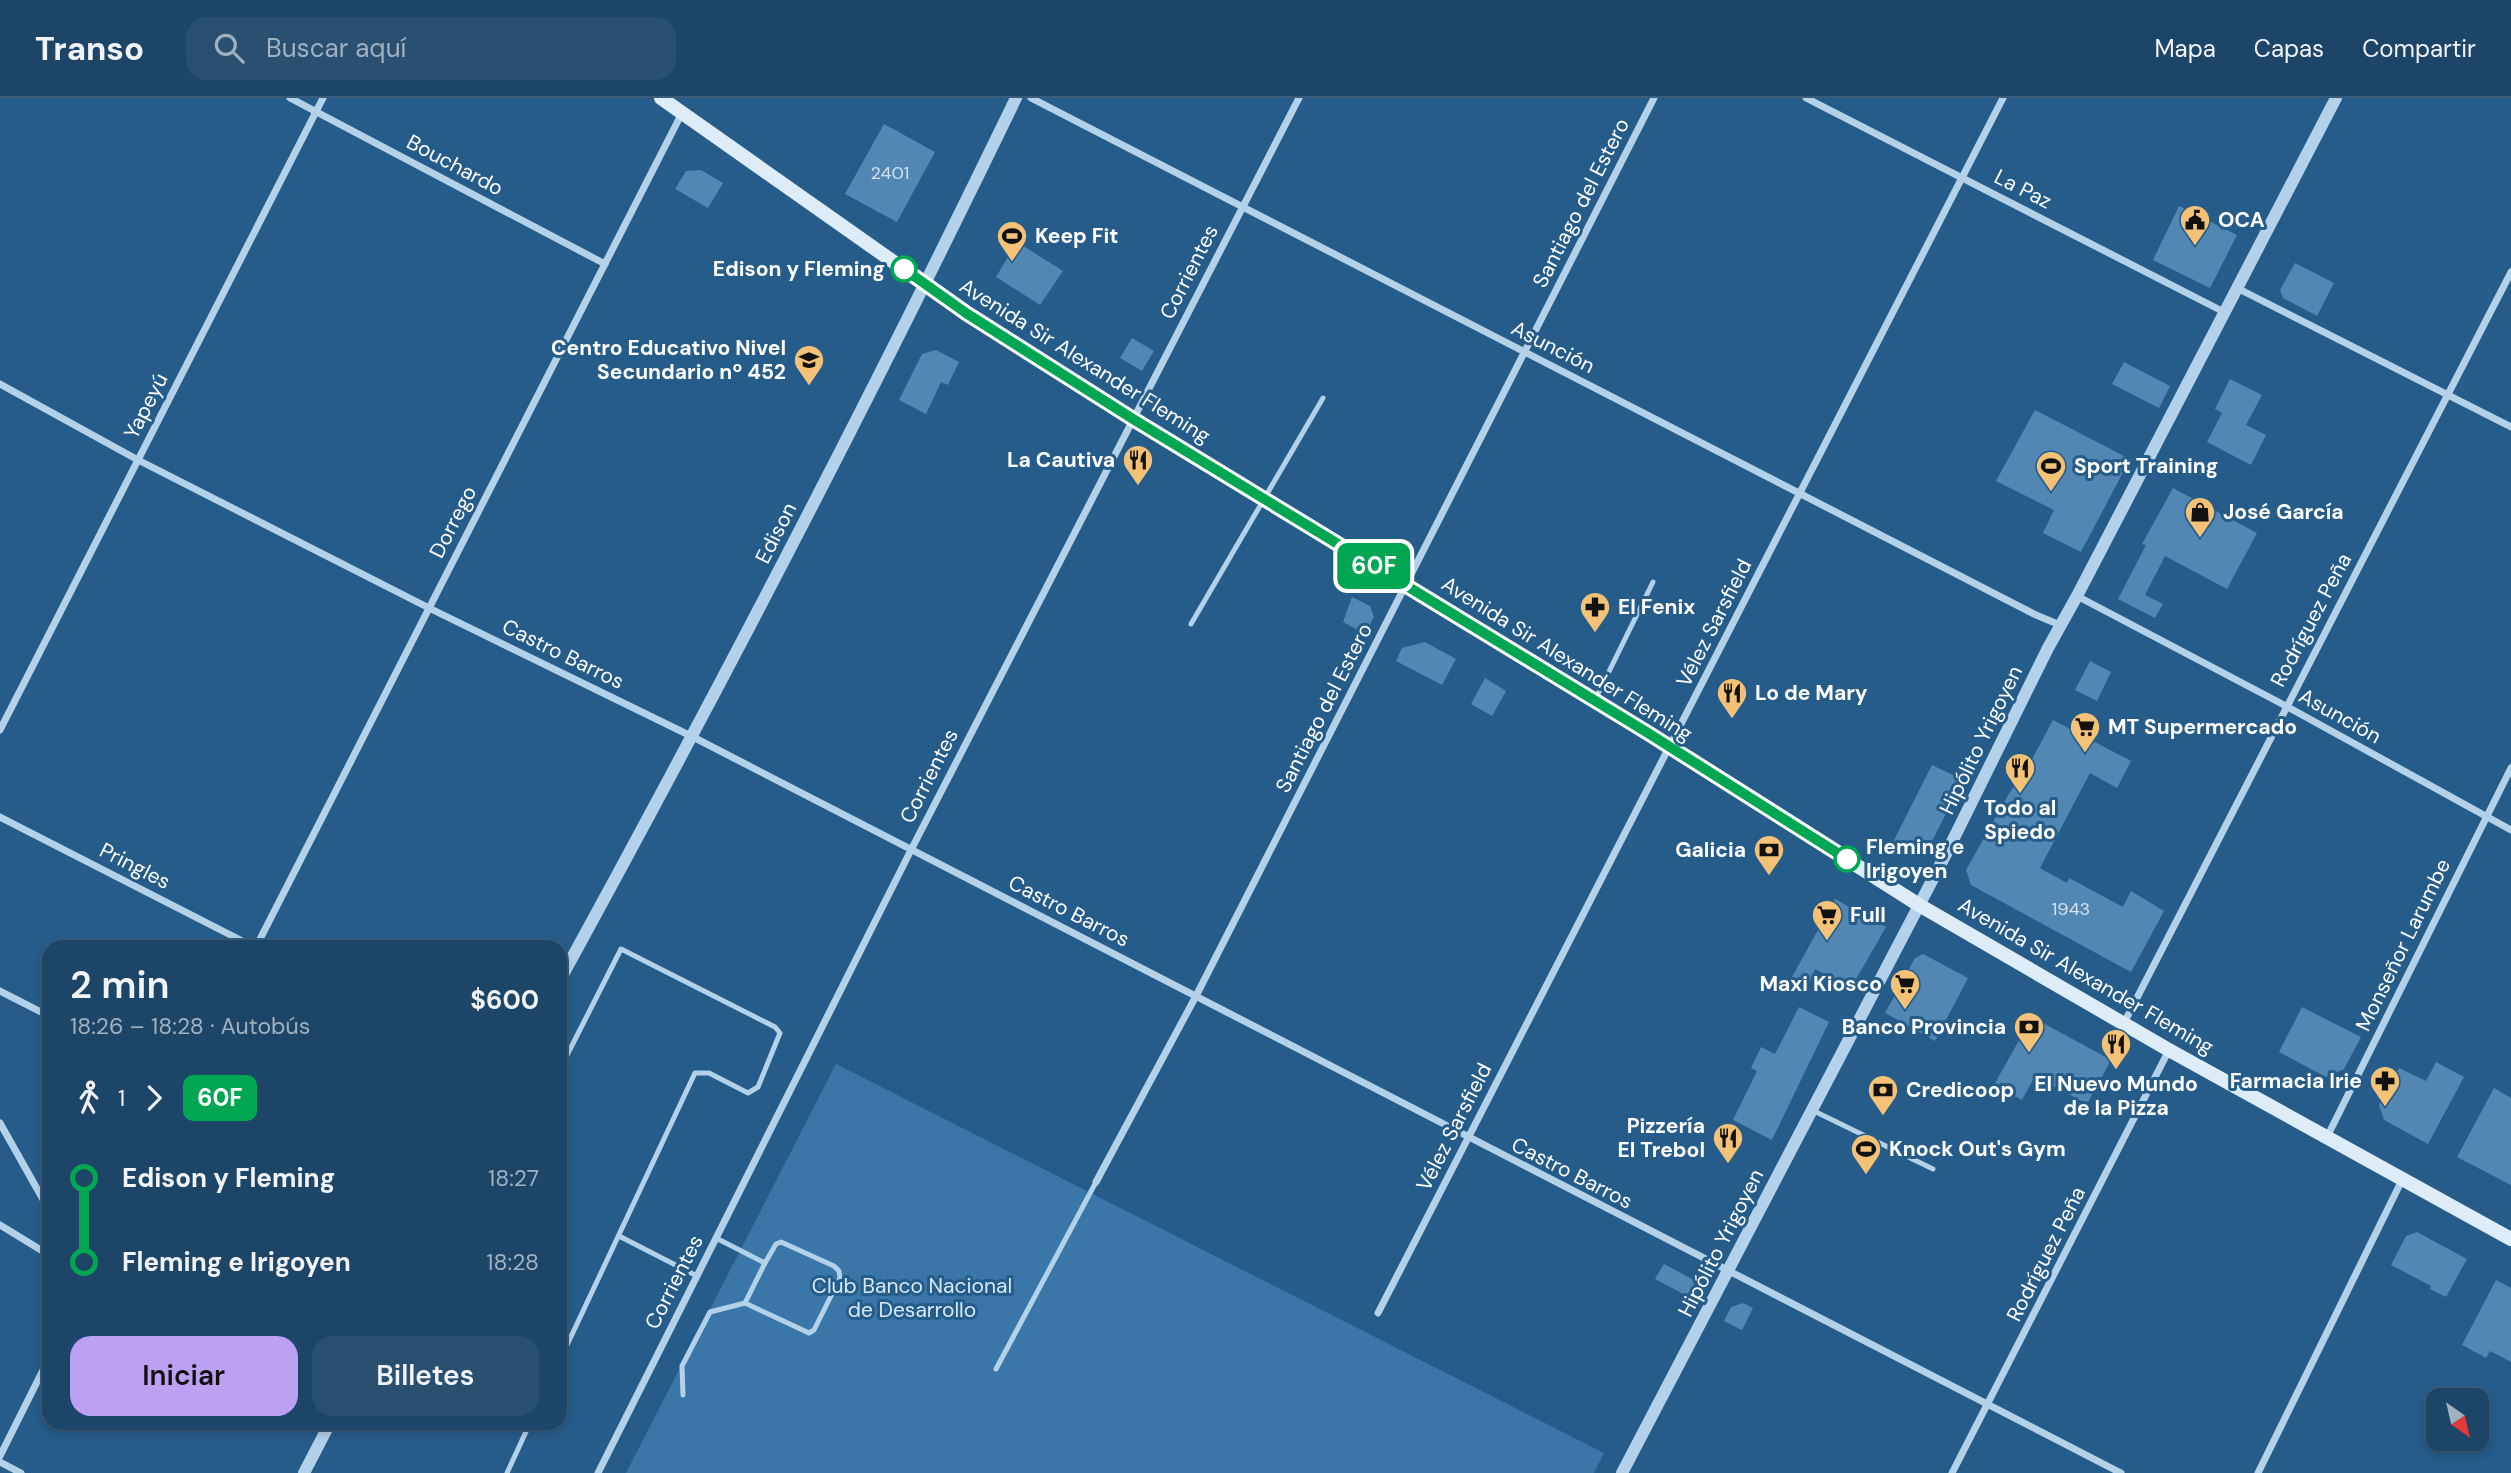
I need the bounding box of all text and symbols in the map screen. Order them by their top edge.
search box [186,17,676,80]
text: Transo [35,27,144,70]
icon: search [210,29,248,67]
text: Buscar aquí [266,31,406,65]
text: Mapa [2154,33,2216,64]
text: Capas [2254,33,2324,64]
text: Compartir [2362,33,2476,64]
street label: Santiago del Estero [1526,113,1636,293]
street label: Bouchardo [402,128,508,202]
house number: 2401 [871,161,909,185]
street label: La Paz [1990,163,2056,215]
public building icon: OCA [2178,203,2212,247]
place label: OCA [2218,206,2265,234]
sports icon: Keep Fit [995,219,1029,263]
street label: Corrientes [1153,220,1225,324]
place label: Keep Fit [1035,222,1118,250]
place label: Edison y Fleming [713,255,885,283]
marker: Edison y Fleming [891,256,917,282]
street label: Avenida Sir Alexander Fleming [954,272,1216,450]
street label: Asunción [1506,314,1600,380]
place label: Centro Educativo Nivel Secundario nº 452 [551,334,786,386]
school or university icon: Centro Educativo Nivel Secundario nº 452 [792,343,826,387]
street label: Yapeyú [118,368,174,444]
restaurant icon: La Cautiva [1121,443,1155,487]
place label: La Cautiva [1007,446,1115,474]
sports icon: Sport Training [2034,449,2068,493]
place label: Sport Training [2074,452,2218,480]
street label: Dorrego [423,481,483,563]
shop icon: José García [2183,495,2217,539]
street label: Edison [749,498,803,568]
place label: José García [2223,498,2344,526]
line badge: 60F [1334,543,1414,589]
street label: Rodríguez Peña [2264,548,2358,692]
text: 60F [1351,550,1397,581]
street label: Vélez Sarsfield [1670,554,1758,692]
street label: Avenida Sir Alexander Fleming [1436,570,1698,748]
pharmacy icon: El Fenix [1578,590,1612,634]
place label: El Fenix [1618,593,1695,621]
street label: Castro Barros [497,612,629,696]
street label: Santiago del Estero [1269,618,1379,798]
street label: Hipólito Yrigoyen [1933,661,2029,819]
restaurant icon: Lo de Mary [1715,676,1749,720]
place label: Lo de Mary [1755,679,1868,707]
street label: Asunción [2294,682,2386,750]
supermarket icon: MT Supermercado [2068,710,2102,754]
place label: MT Supermercado [2108,713,2297,741]
street label: Corrientes [893,724,965,828]
restaurant icon: Todo al Spiedo [2003,751,2037,795]
place label: Todo al Spiedo [1984,794,2056,846]
bank icon: Galicia [1752,833,1786,877]
place label: Fleming e Irigoyen [1866,833,1965,885]
street label: Pringles [95,836,175,896]
place label: Galicia [1675,836,1746,864]
marker: Fleming e Irigoyen [1834,846,1860,872]
street label: Monseñor Larumbe [2349,854,2457,1036]
street label: Castro Barros [1004,868,1134,954]
street label: Avenida Sir Alexander Fleming [1953,891,2219,1061]
house number: 1943 [2052,897,2090,921]
supermarket icon: Full [1810,898,1844,942]
place label: Full [1850,901,1886,929]
text: 2 min [70,960,169,1010]
supermarket icon: Maxi Kiosco [1888,967,1922,1011]
place label: Maxi Kiosco [1759,970,1882,998]
text: $600 [470,983,539,1017]
bank icon: Banco Provincia [2012,1010,2046,1054]
text: 18:26 – 18:28 · Autobús [70,1011,310,1041]
place label: Banco Provincia [1842,1013,2006,1041]
restaurant icon: El Nuevo Mundo de la Pizza [2099,1027,2133,1071]
street label: Vélez Sarsfield [1410,1058,1498,1196]
pharmacy icon: Farmacia Irie [2368,1064,2402,1108]
place label: Farmacia Irie [2230,1067,2362,1095]
place label: El Nuevo Mundo de la Pizza [2034,1070,2198,1122]
bank icon: Credicoop [1866,1073,1900,1117]
place label: Credicoop [1906,1076,2014,1104]
icon: walk [70,1079,108,1117]
icon: forward [135,1079,173,1117]
text: 60F [197,1082,243,1113]
text: 1 [118,1083,125,1113]
place label: Pizzería El Trebol [1617,1112,1705,1164]
restaurant icon: Pizzería El Trebol [1711,1121,1745,1165]
street label: Castro Barros [1507,1130,1637,1216]
sports icon: Knock Out's Gym [1849,1132,1883,1176]
place label: Knock Out's Gym [1889,1135,2066,1163]
text: Edison y Fleming [122,1161,335,1195]
text: 18:27 [488,1163,539,1193]
street label: Hipólito Yrigoyen [1672,1164,1770,1322]
street label: Rodríguez Peña [2000,1182,2092,1326]
street label: Corrientes [638,1230,710,1334]
text: Fleming e Irigoyen [122,1245,351,1279]
text: 18:28 [486,1247,539,1277]
park label: Club Banco Nacional de Desarrollo [812,1272,1012,1324]
button: Iniciar [70,1336,298,1416]
button: Billetes [312,1336,539,1416]
north arrow [2426,1388,2488,1451]
map controls [2426,1388,2489,1451]

